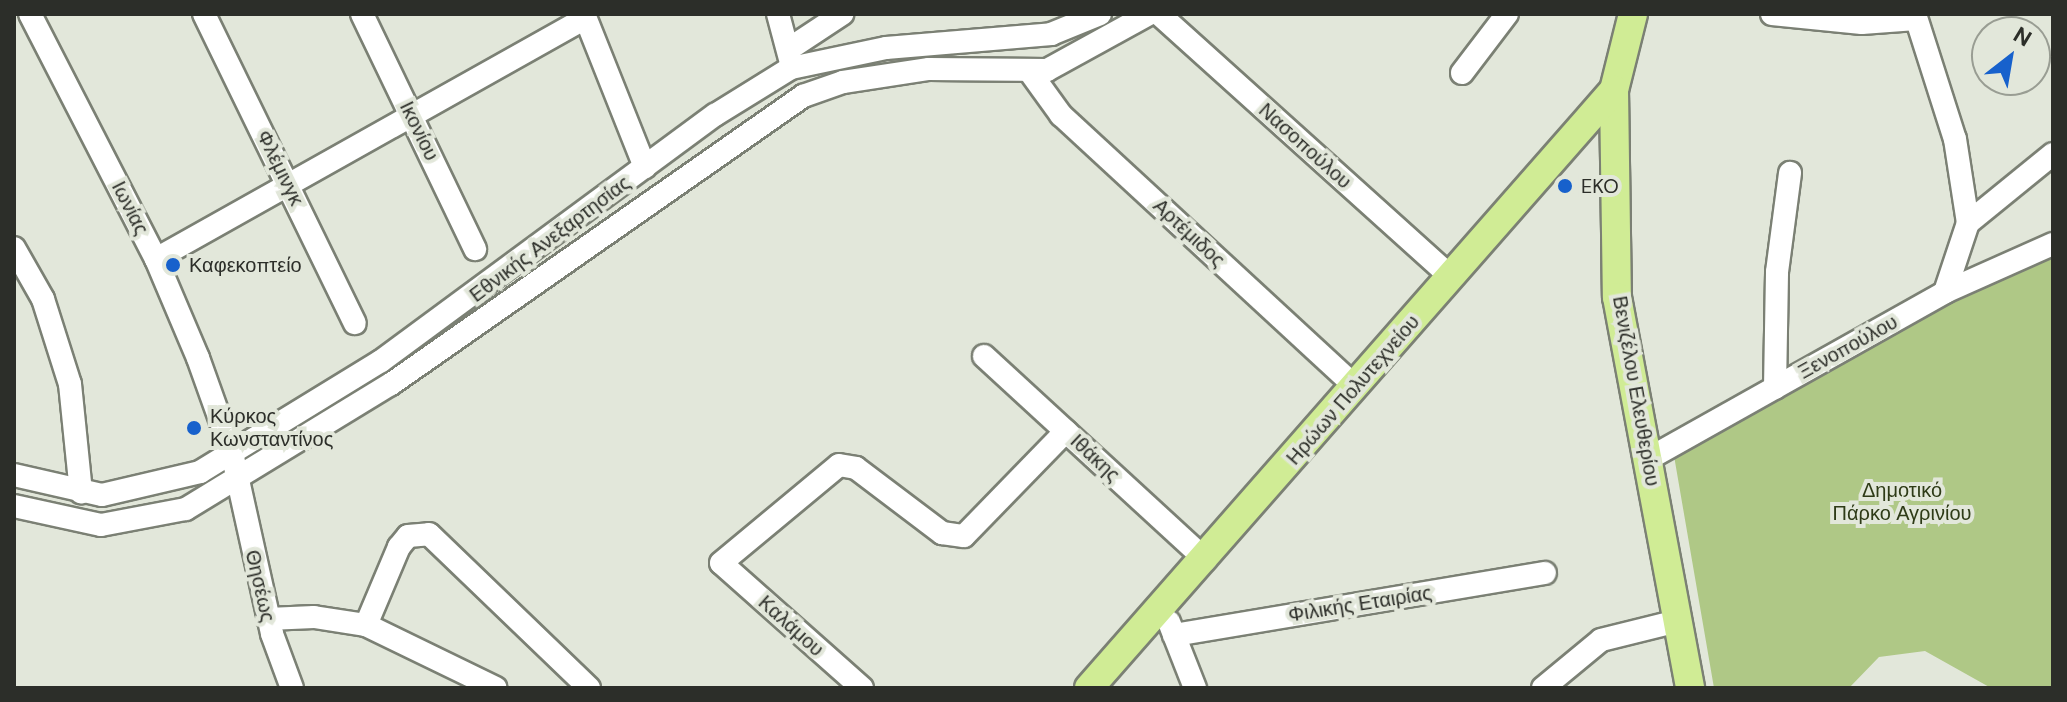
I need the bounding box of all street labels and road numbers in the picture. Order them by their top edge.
street label: Ικονίου [394,97,444,165]
street label: Νασοπούλου [1254,98,1356,194]
street label: Φλέμινγκ [251,126,309,210]
street label: Εθνικής Ανεξαρτησίας [465,171,635,307]
street label: Ιωνίας [106,177,154,239]
street label: Αρτέμιδος [1148,194,1230,272]
street label: Βενιζέλου Ελευθερίου [1607,294,1665,488]
street label: Ηρώων Πολυτεχνείου [1281,310,1425,470]
street label: Ξενοπούλου [1794,310,1902,384]
street label: Ιθάκης [1065,429,1125,487]
street label: Θησέως [240,548,280,624]
street label: Φιλικής Εταιρίας [1287,581,1433,627]
street label: Καλάμου [753,590,829,662]

